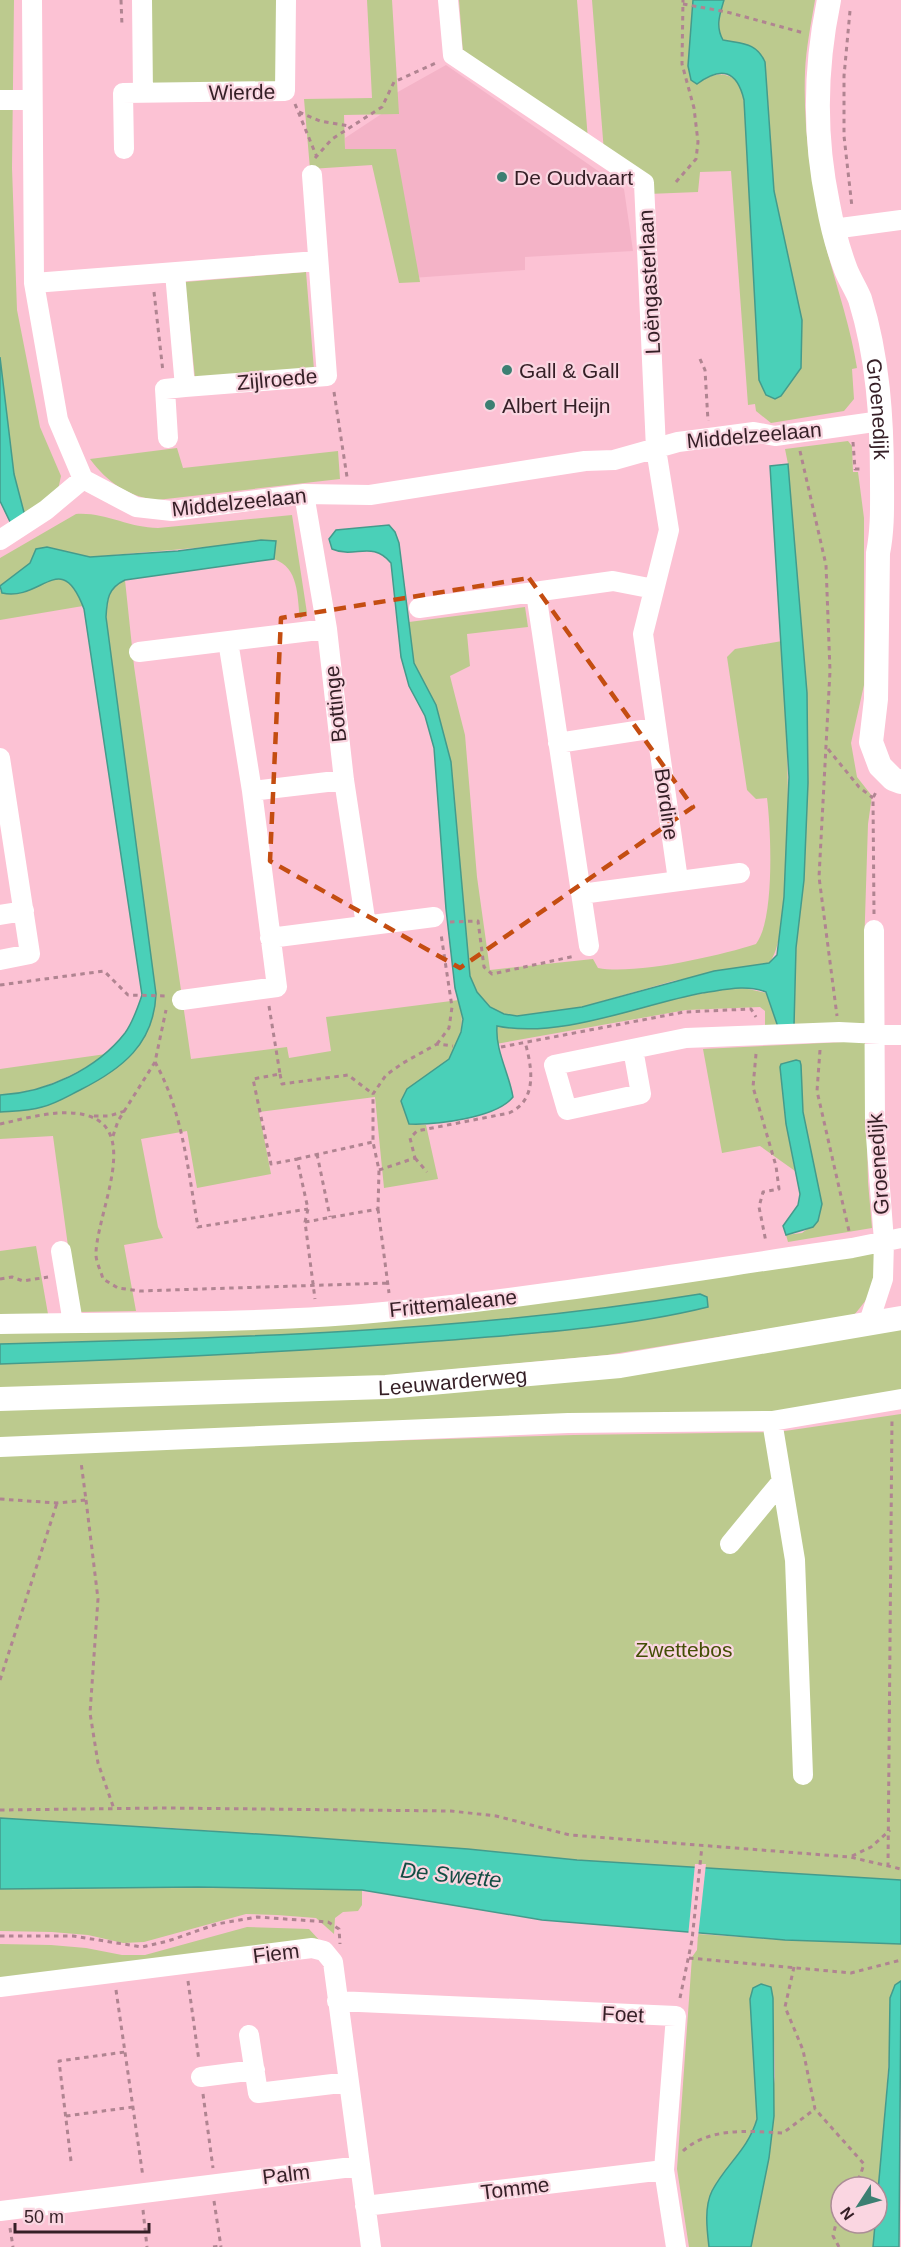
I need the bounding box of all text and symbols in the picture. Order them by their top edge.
street label: Wierde [209,80,275,104]
place label: De Oudvaart [514,166,633,189]
marker: De Oudvaart [495,170,509,184]
street label: Loëngasterlaan [634,209,664,355]
street label: Groenedijk [862,357,893,460]
place label: Gall & Gall [519,359,619,382]
marker: Gall & Gall [500,363,514,377]
street label: Zijlroede [236,364,318,394]
place label: Albert Heijn [502,394,611,417]
marker: Albert Heijn [483,398,497,412]
street label: Middelzeelaan [686,418,822,452]
street label: Middelzeelaan [170,483,308,521]
street label: Bottinge [320,664,350,744]
street label: Bordine [651,767,683,841]
street label: Groenedijk [863,1112,893,1215]
street label: Frittemaleane [388,1285,518,1321]
street label: Leeuwarderweg [378,1363,528,1399]
park label: Zwettebos [636,1638,732,1661]
water label: De Swette [399,1857,503,1893]
street label: Fiem [251,1939,301,1967]
street label: Foet [601,2001,645,2027]
street label: Palm [261,2160,311,2188]
street label: Tomme [479,2172,551,2204]
north arrow [829,2175,889,2235]
scale bar [15,2196,148,2234]
text: N [837,2204,858,2223]
text: 50 m [24,2207,64,2227]

